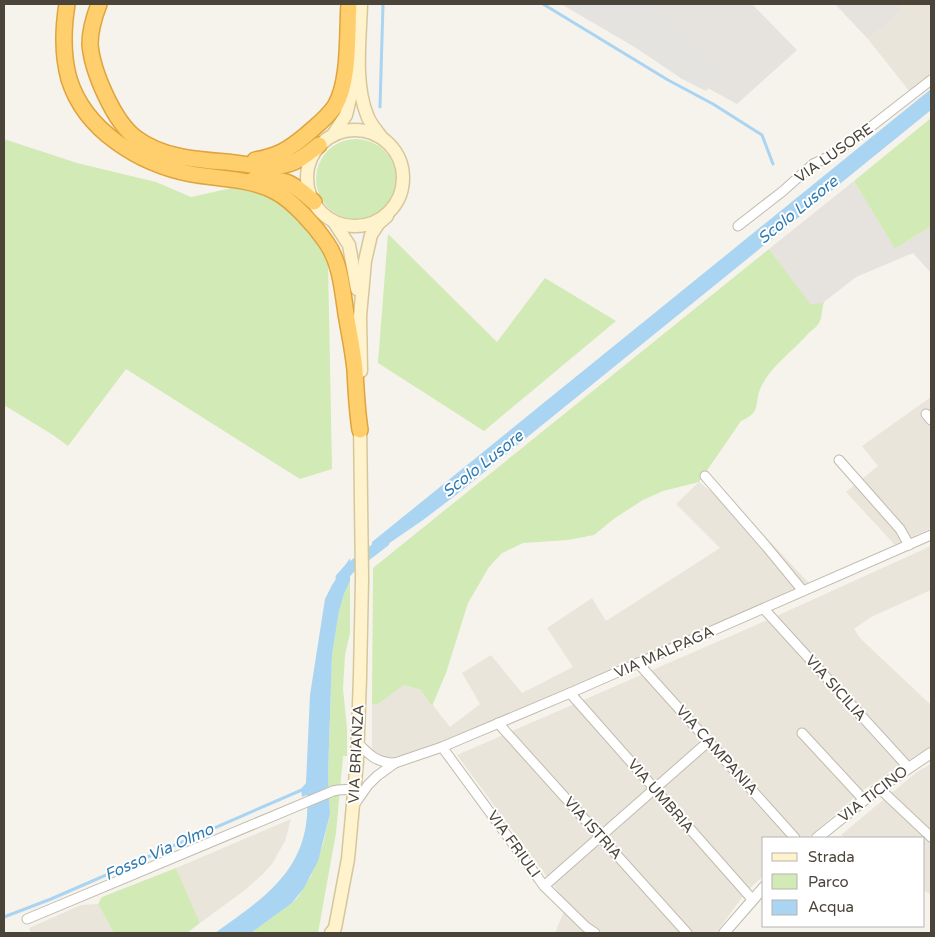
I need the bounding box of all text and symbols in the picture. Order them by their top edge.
street label: VIA LUSORE [792,119,876,187]
water label: Scolo Lusore [754,171,843,248]
water label: Scolo Lusore [439,426,528,502]
street label: VIA MALPAGA [611,622,717,682]
street label: VIA SICILIA [802,651,870,725]
street label: VIA CAMPANIA [672,702,762,798]
street label: VIA BRIANZA [344,704,368,804]
street label: VIA UMBRIA [624,755,698,837]
street label: VIA TICINO [835,762,911,826]
street label: VIA ISTRIA [560,793,626,863]
street label: VIA FRIULI [484,807,544,881]
water label: Fosso Via Olmo [101,818,218,885]
legend [762,837,925,927]
text: Strada [808,848,855,866]
text: Parco [808,873,849,891]
text: Acqua [808,898,854,916]

